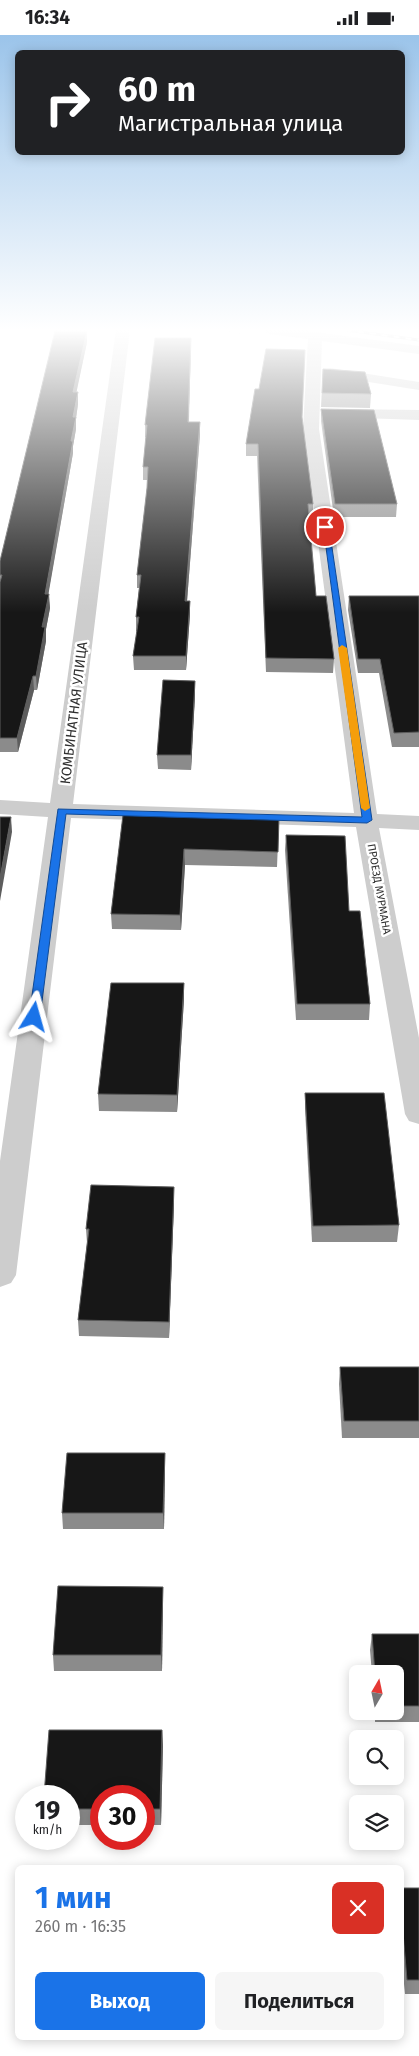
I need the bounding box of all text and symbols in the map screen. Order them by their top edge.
text: 16:34 [25,6,70,29]
text: 60 m [118,68,196,110]
icon: right [35,70,100,135]
text: Магистральная улица [118,110,343,137]
pin [304,506,346,548]
icon: arrive [311,513,339,541]
street label: КОМБИНАТНАЯ УЛИЦА [57,641,91,785]
street label: ПРОЕЗД МУРМАНА [365,843,393,936]
position arrow [7,990,59,1042]
north arrow [349,1665,404,1720]
map controls [349,1665,404,1850]
button: search [349,1730,404,1785]
speed limit sign: 30 [90,1785,155,1850]
button: layers [349,1795,404,1850]
text: 19 [35,1796,60,1826]
text: km/h [33,1823,62,1837]
text: 1 мин [35,1880,112,1916]
button: close [332,1882,384,1934]
text: 260 m · 16:35 [35,1917,126,1936]
button: Выход [35,1972,205,2030]
button: Поделиться [215,1972,384,2030]

